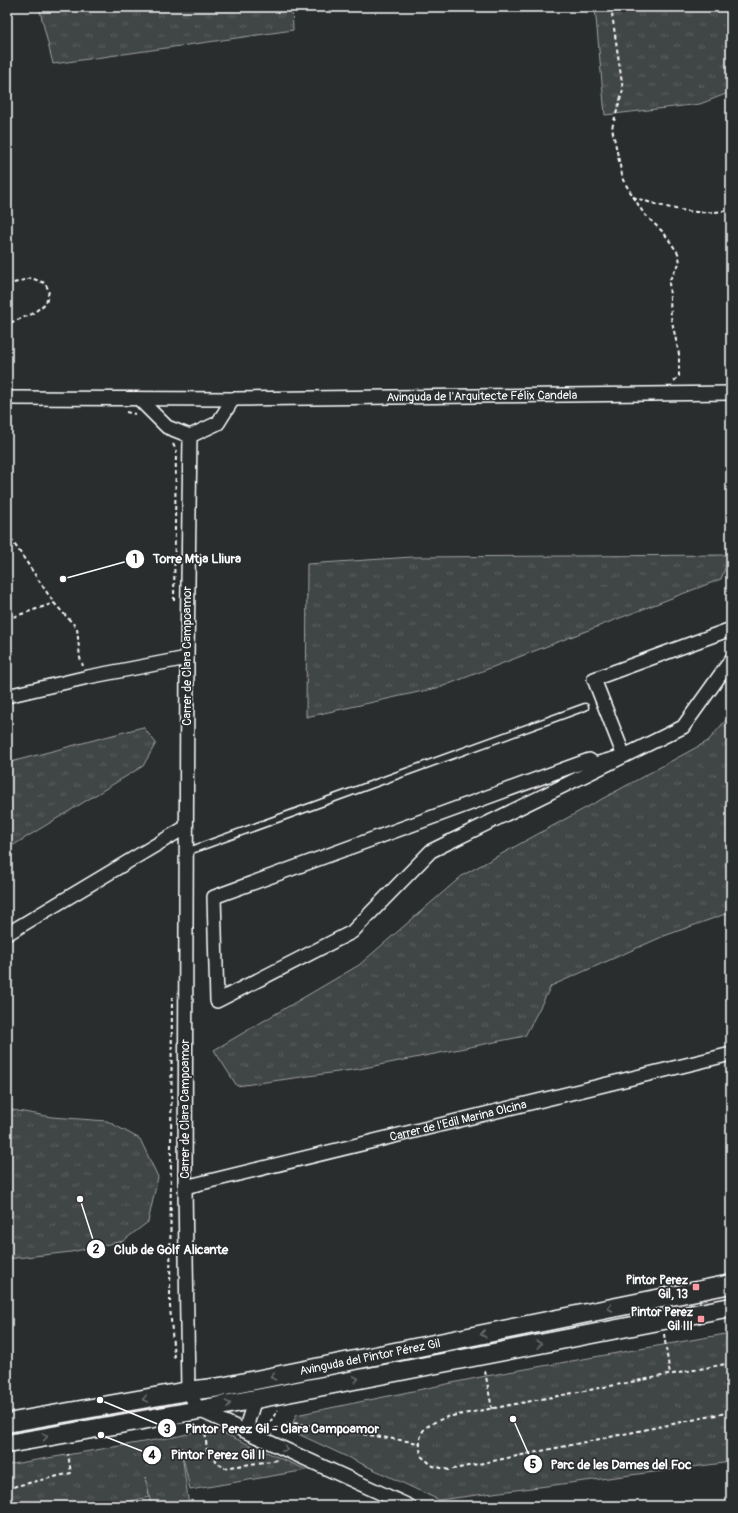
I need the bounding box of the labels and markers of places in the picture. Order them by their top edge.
callout: Torre Mtja Lliura [125,546,249,571]
callout: Club de Golf Alicante [86,1237,236,1262]
place label: Pintor Perez Gil, 13 [626,1273,689,1302]
marker: Pintor Perez Gil, 13 [691,1282,701,1292]
place label: Pintor Perez Gil III [631,1305,694,1334]
marker: Pintor Perez Gil III [696,1314,706,1324]
callout: Pintor Perez Gil - Clara Campoamor [157,1416,387,1441]
callout: Pintor Perez Gil II [142,1442,273,1467]
callout: Parc de les Dames del Foc [523,1452,700,1477]

